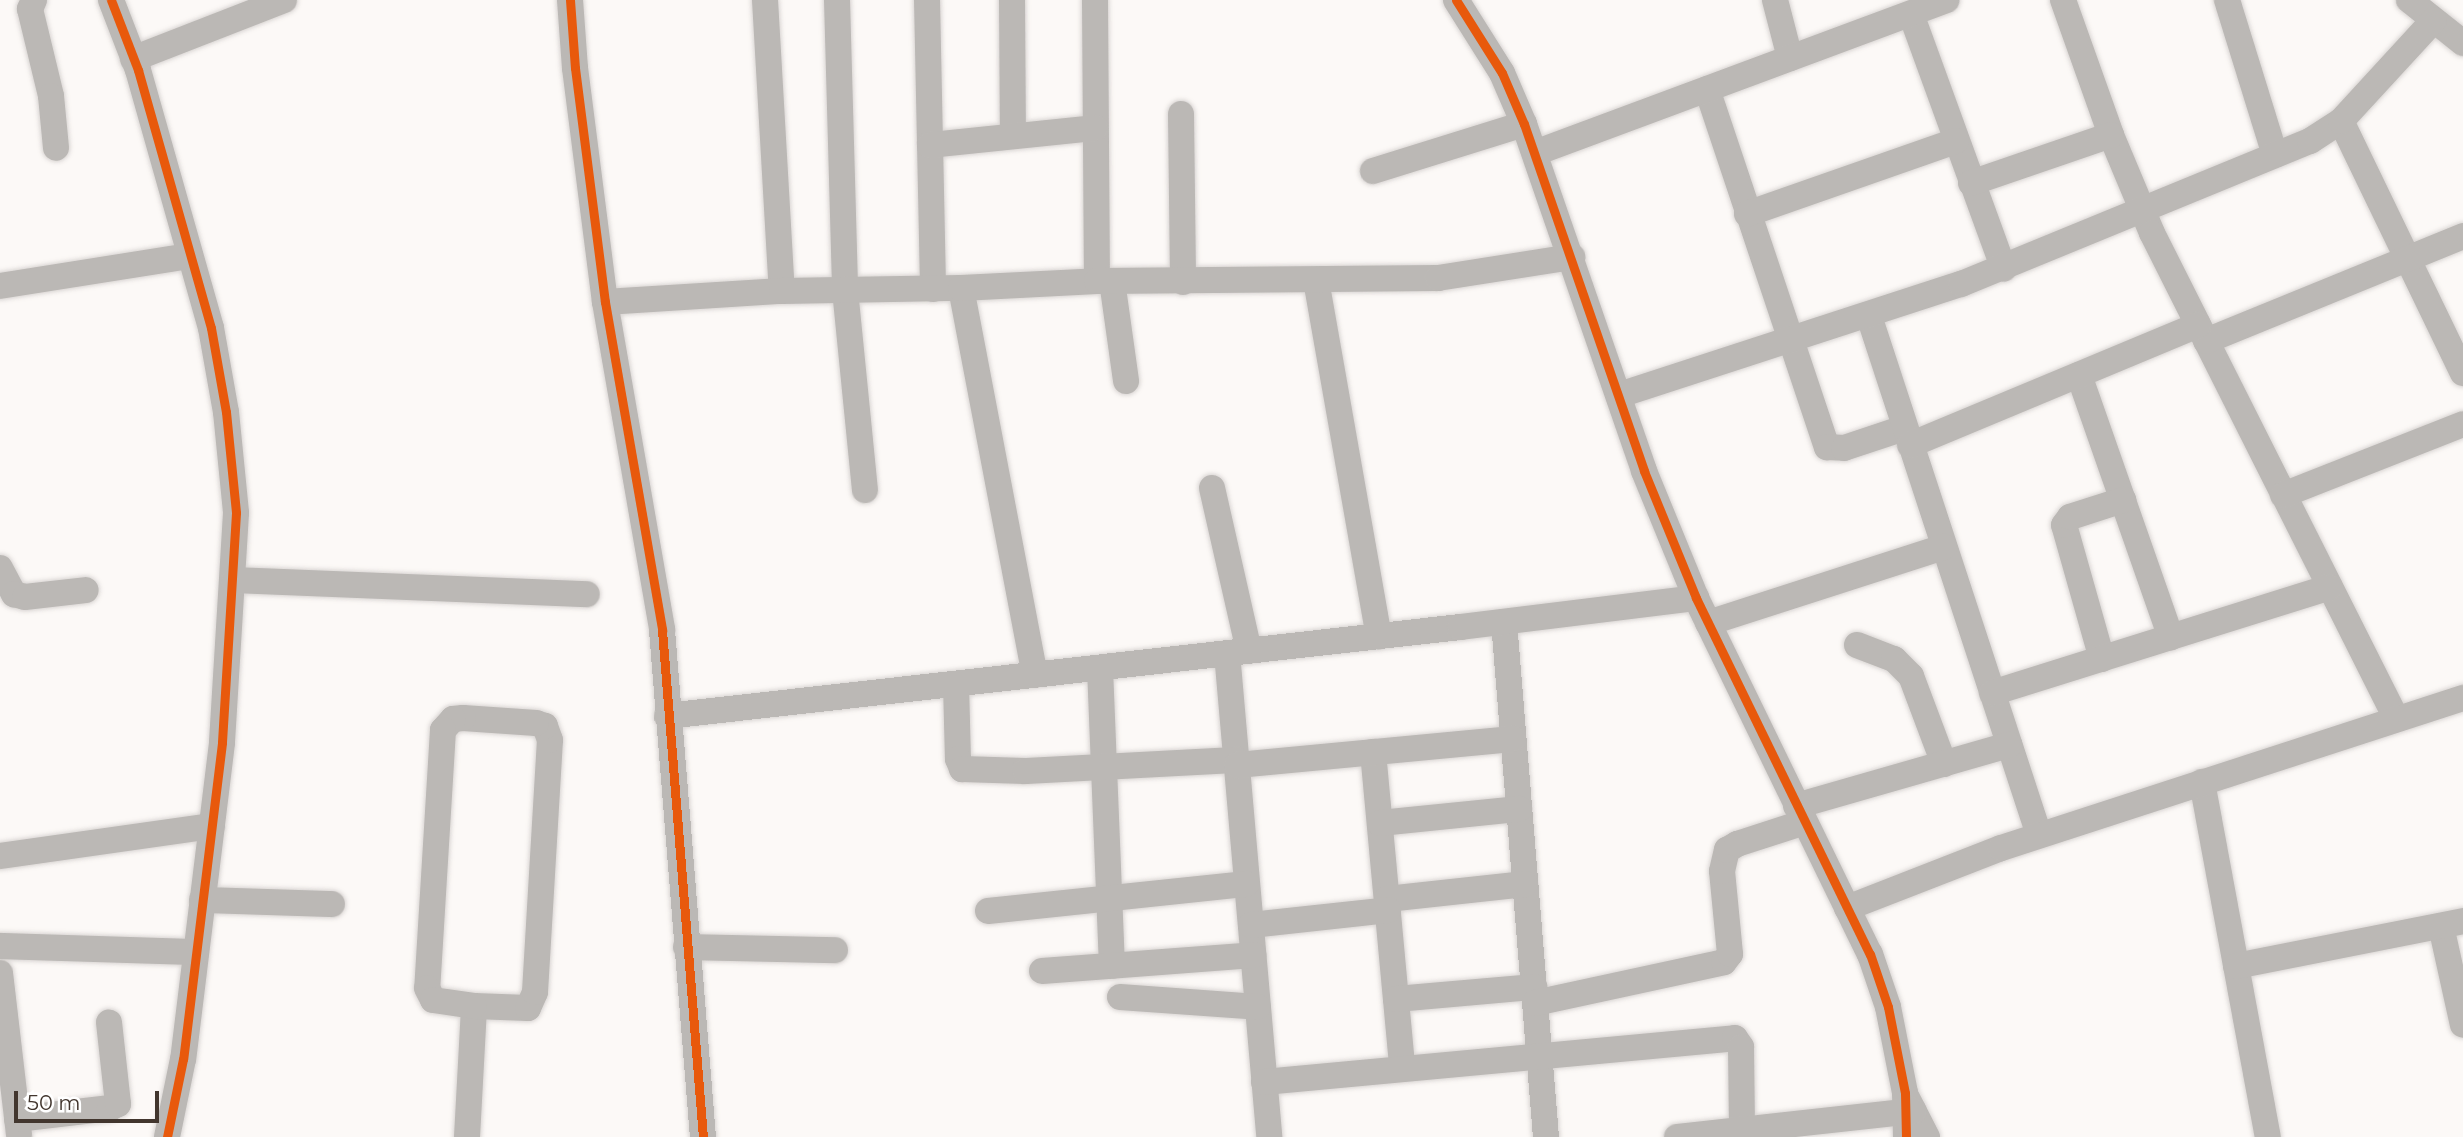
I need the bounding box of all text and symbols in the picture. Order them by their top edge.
scale bar [18,1078,163,1122]
text: 50 m [27,1090,81,1115]

